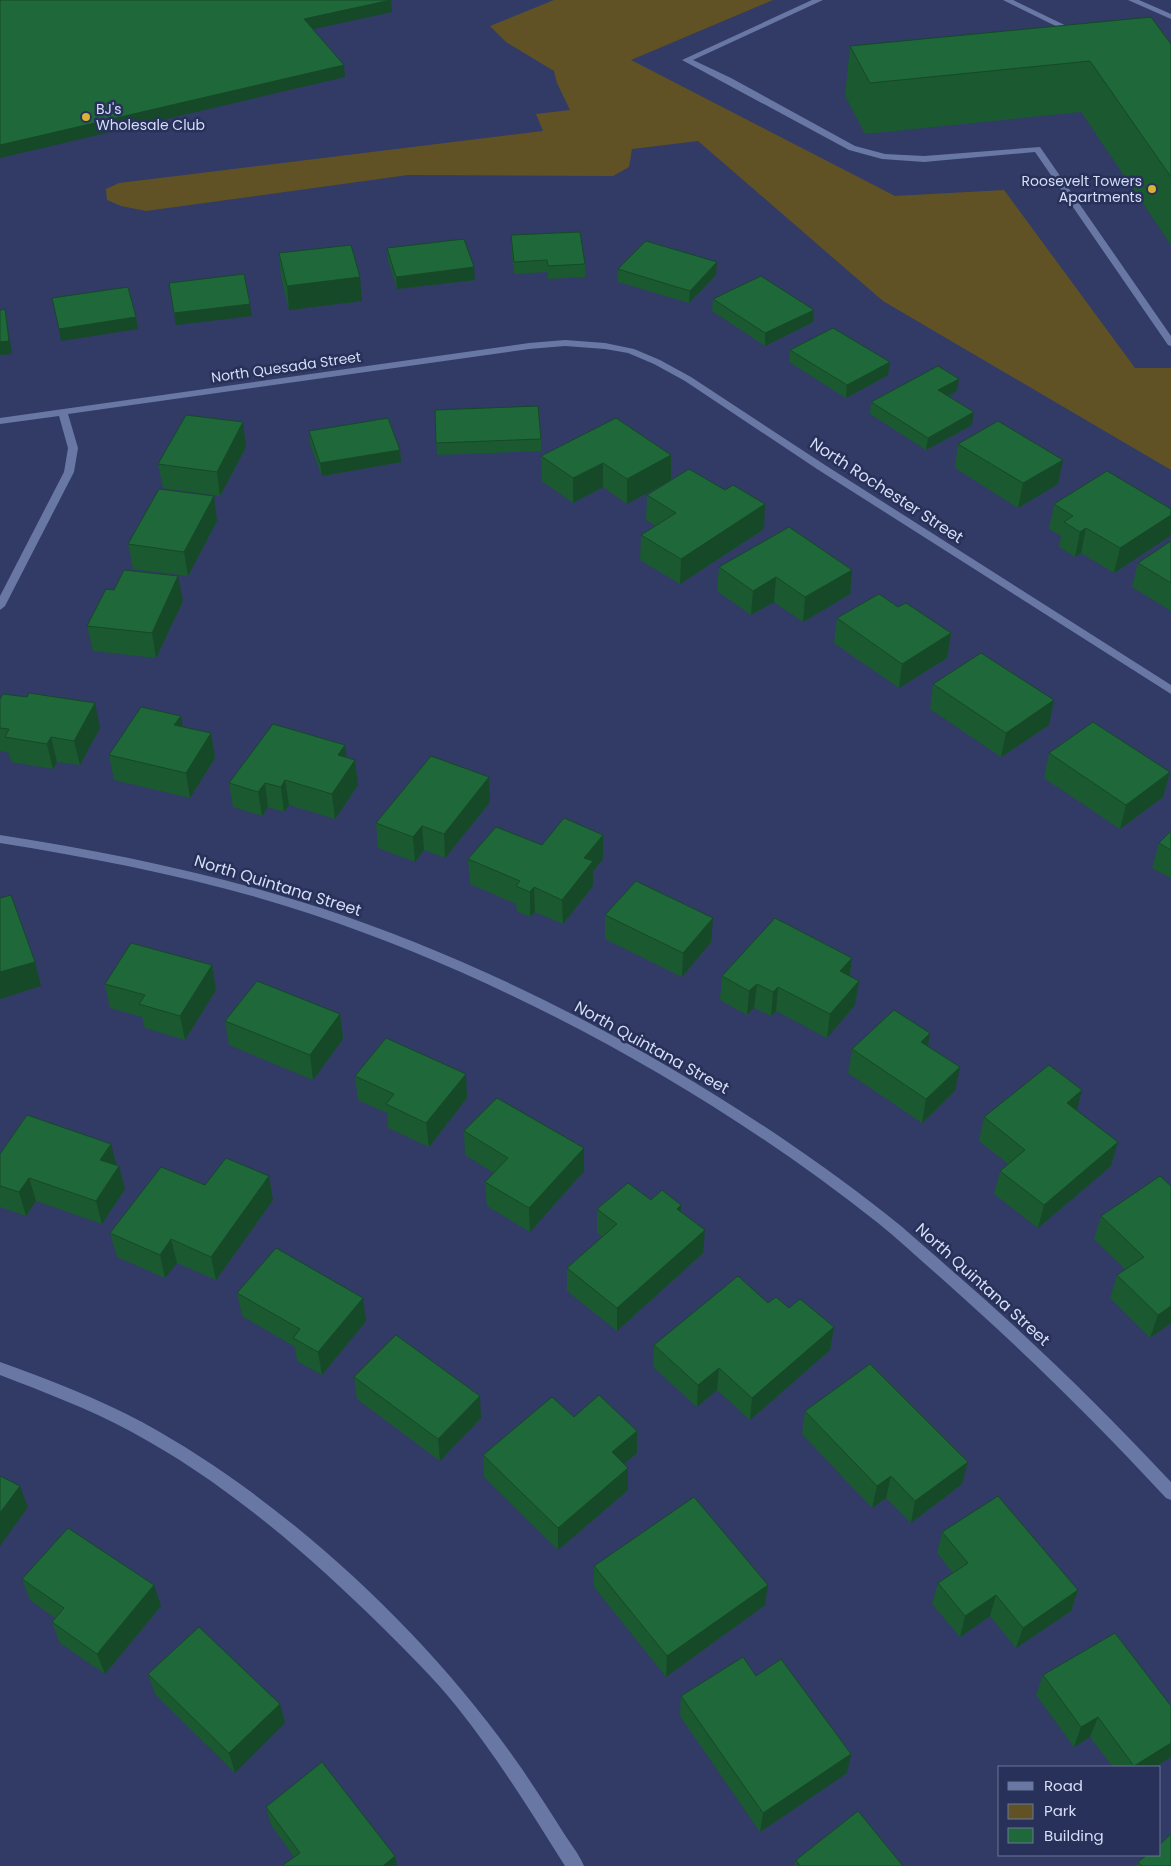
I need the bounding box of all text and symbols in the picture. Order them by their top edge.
place label: BJ's Wholesale Club [96,99,205,135]
marker: BJ's Wholesale Club [80,111,92,123]
place label: Roosevelt Towers Apartments [1022,171,1142,207]
marker: Roosevelt Towers Apartments [1146,183,1158,195]
street label: North Quesada Street [210,347,362,387]
street label: North Rochester Street [805,432,968,549]
street label: North Quintana Street [191,849,364,922]
street label: North Quintana Street [570,995,733,1100]
street label: North Quintana Street [910,1218,1055,1351]
legend [998,1766,1161,1856]
text: Road [1044,1775,1083,1796]
text: Park [1044,1800,1076,1821]
text: Building [1044,1825,1104,1846]

